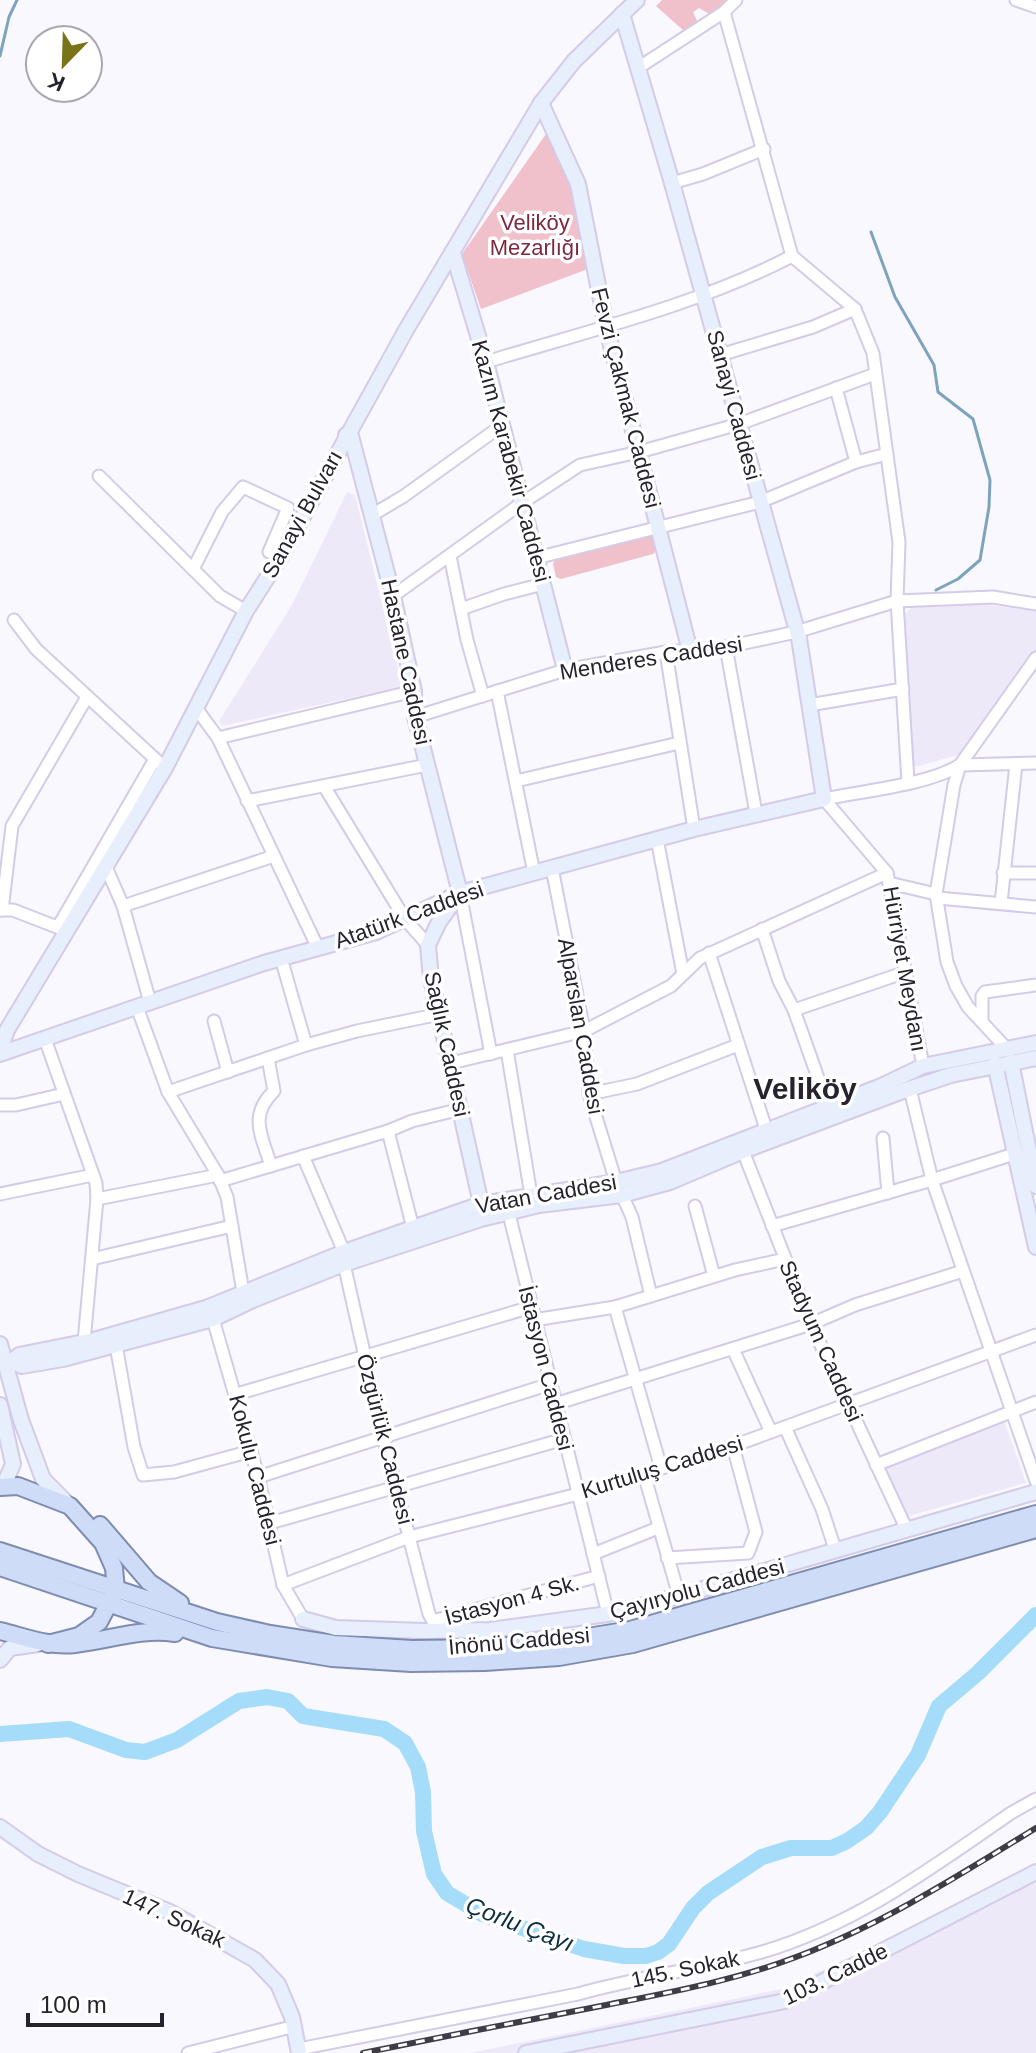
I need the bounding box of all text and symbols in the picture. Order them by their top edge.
north arrow [24,24,104,104]
text: K [44,67,69,97]
park label: Veliköy Mezarlığı [490,210,580,260]
street label: Fevzi Çakmak Caddesi [587,285,665,511]
street label: Sanayi Caddesi [702,327,766,483]
street label: Kazım Karabekir Caddesi [467,337,555,585]
street label: Sanayi Bulvarı [257,446,347,582]
street label: Hastane Caddesi [376,577,436,747]
street label: Menderes Caddesi [558,631,744,685]
street label: Atatürk Caddesi [331,876,487,954]
street label: Hürriyet Meydanı [878,884,932,1054]
street label: Alparslan Caddesi [553,936,609,1116]
street label: Sağlık Caddesi [419,969,475,1119]
district label: Veliköy [753,1072,857,1105]
street label: Vatan Caddesi [474,1169,618,1219]
street label: Stadyum Caddesi [774,1257,868,1425]
street label: İstasyon Caddesi [513,1283,579,1453]
street label: Özgürlük Caddesi [352,1351,418,1527]
street label: Kokulu Caddesi [224,1392,286,1548]
street label: Kurtuluş Caddesi [578,1431,746,1503]
street label: Çayıryolu Caddesi [607,1554,787,1624]
street label: İstasyon 4 Sk. [442,1570,582,1630]
street label: İnönü Caddesi [447,1622,591,1660]
street label: 147. Sokak [119,1883,230,1953]
water label: Çorlu Çayı [462,1891,578,1957]
street label: 103. Cadde [778,1938,892,2010]
street label: 145. Sokak [629,1945,742,1993]
scale bar [28,1977,162,2027]
text: 100 m [40,1991,107,2018]

